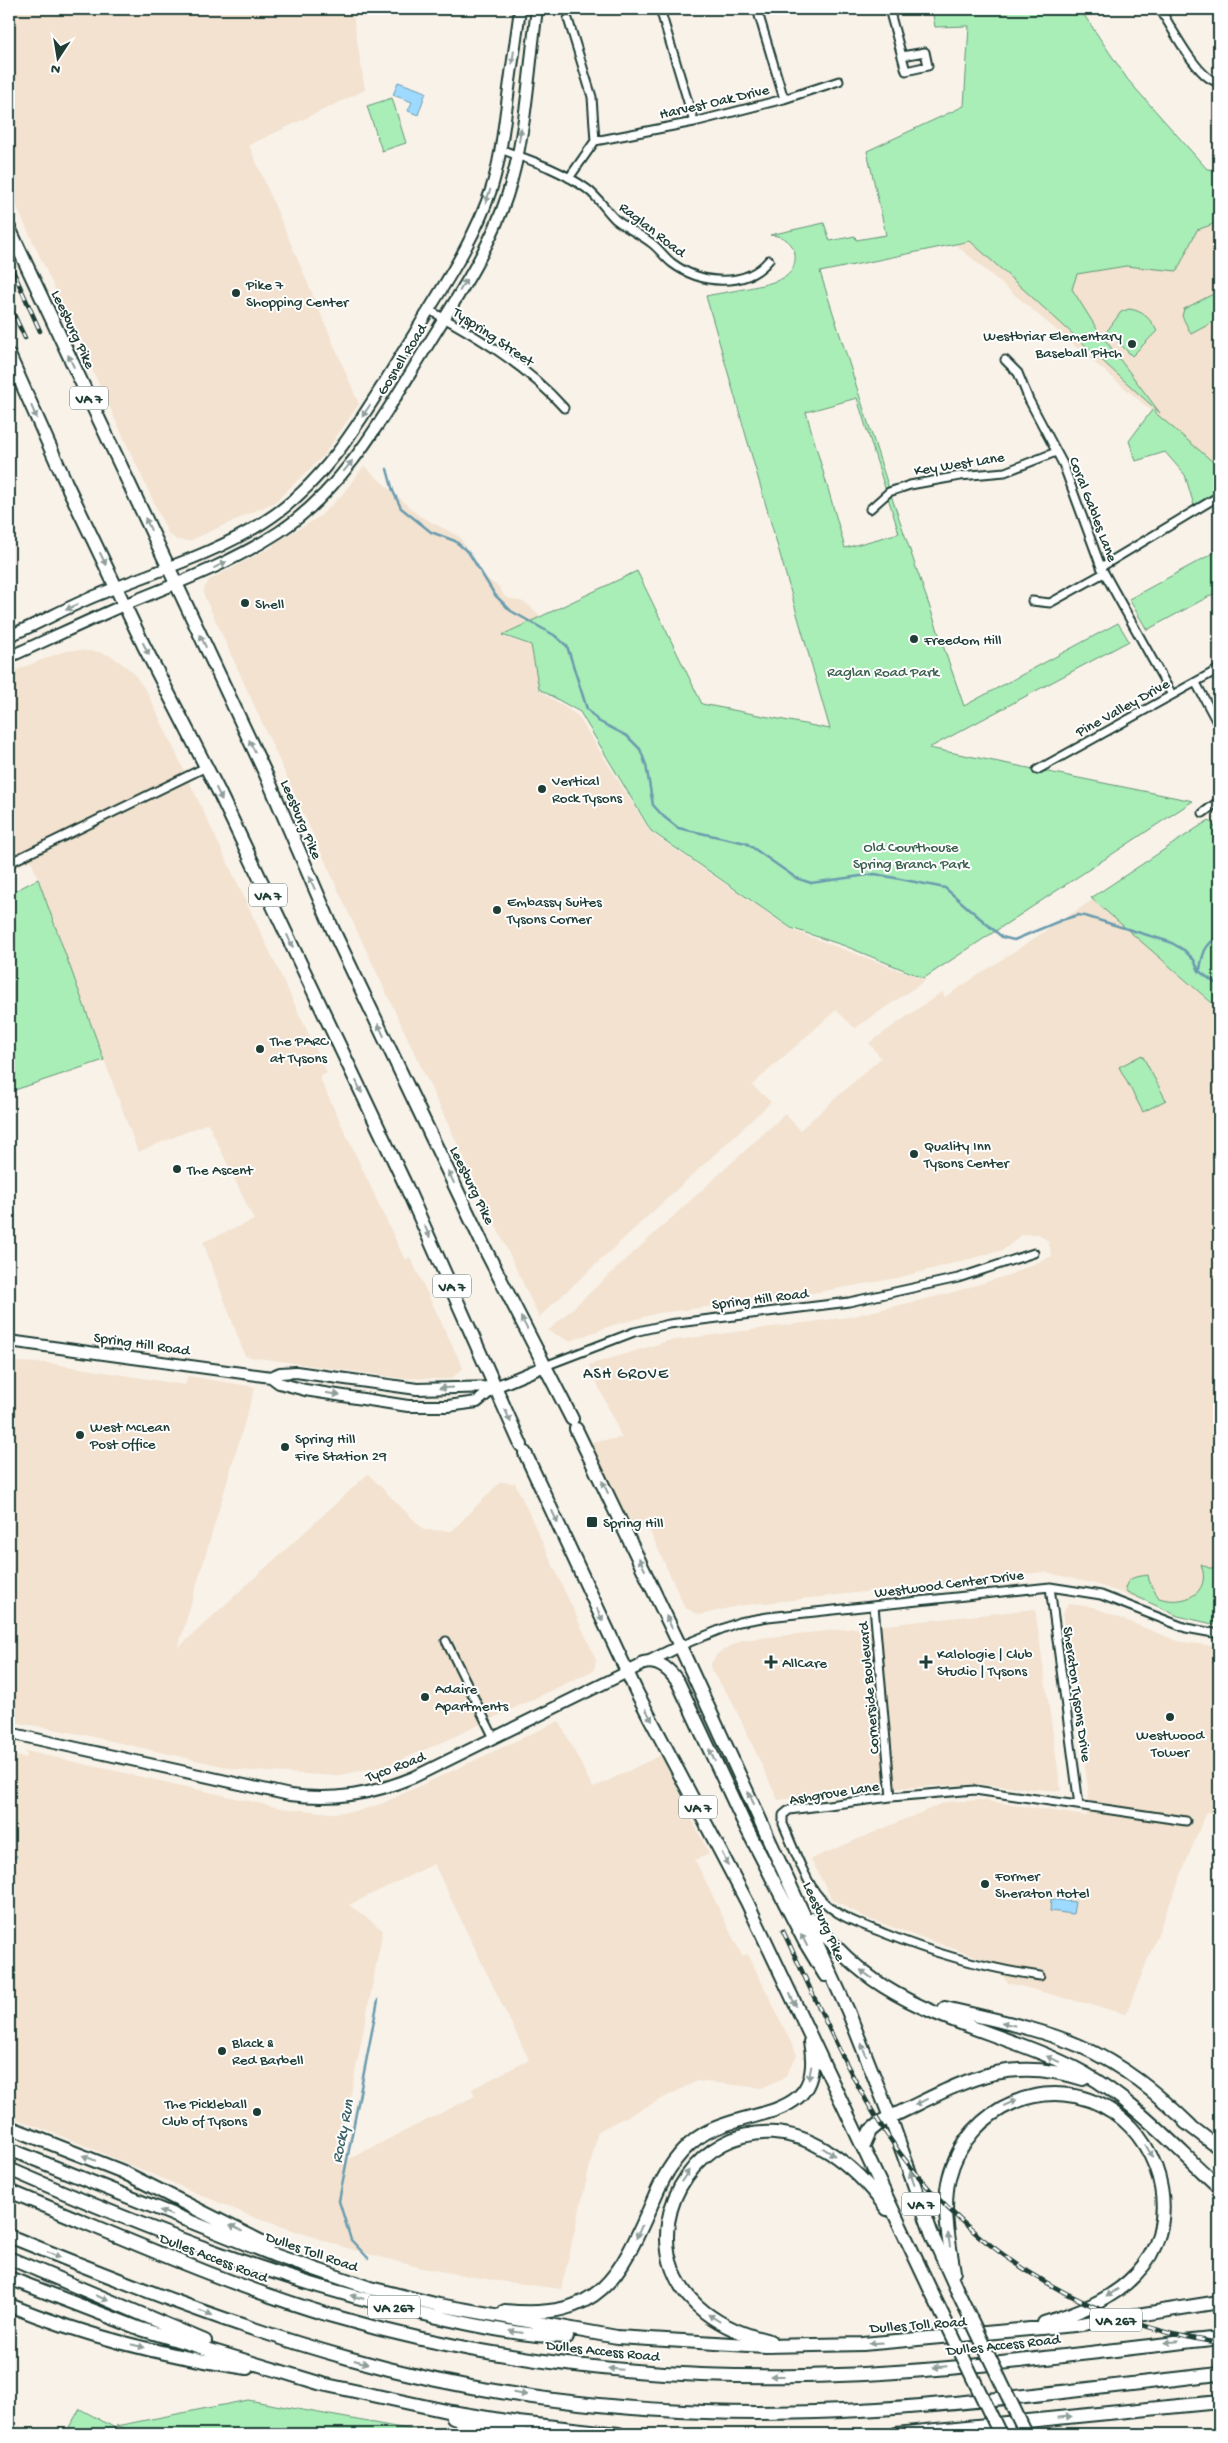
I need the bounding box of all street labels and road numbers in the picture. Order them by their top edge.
street label: Harvest Oak Drive [658,82,771,124]
street label: Raglan Road [615,199,690,263]
street label: Leesburg Pike [46,288,98,372]
street label: Tyspring Street [448,303,538,372]
street label: Gosnell Road [374,320,432,399]
road number: VA 7 [70,386,108,409]
street label: Key West Lane [913,449,1006,481]
street label: Coral Gables Lane [1064,455,1121,565]
street label: Pine Valley Drive [1072,675,1173,742]
street label: Leesburg Pike [275,777,325,863]
road number: VA 7 [249,884,287,906]
street label: Leesburg Pike [445,1144,498,1228]
road number: VA 7 [433,1274,471,1298]
street label: Spring Hill Road [711,1285,811,1315]
street label: Spring Hill Road [93,1329,192,1361]
street label: Westwood Center Drive [874,1567,1025,1603]
street label: Cornerside Boulevard [855,1620,885,1755]
street label: Sheraton Tysons Drive [1058,1626,1094,1763]
street label: Tyco Road [362,1748,429,1788]
street label: Ashgrove Lane [788,1778,881,1810]
road number: VA 7 [679,1795,717,1818]
street label: Leesburg Pike [798,1879,849,1964]
road number: VA 7 [902,2192,940,2216]
street label: Dulles Toll Road [262,2228,361,2278]
street label: Dulles Access Road [156,2230,271,2288]
road number: VA 267 [368,2296,420,2318]
road number: VA 267 [1090,2308,1142,2332]
street label: Dulles Toll Road [868,2314,968,2338]
street label: Dulles Access Road [944,2331,1062,2361]
street label: Dulles Access Road [544,2337,662,2367]

